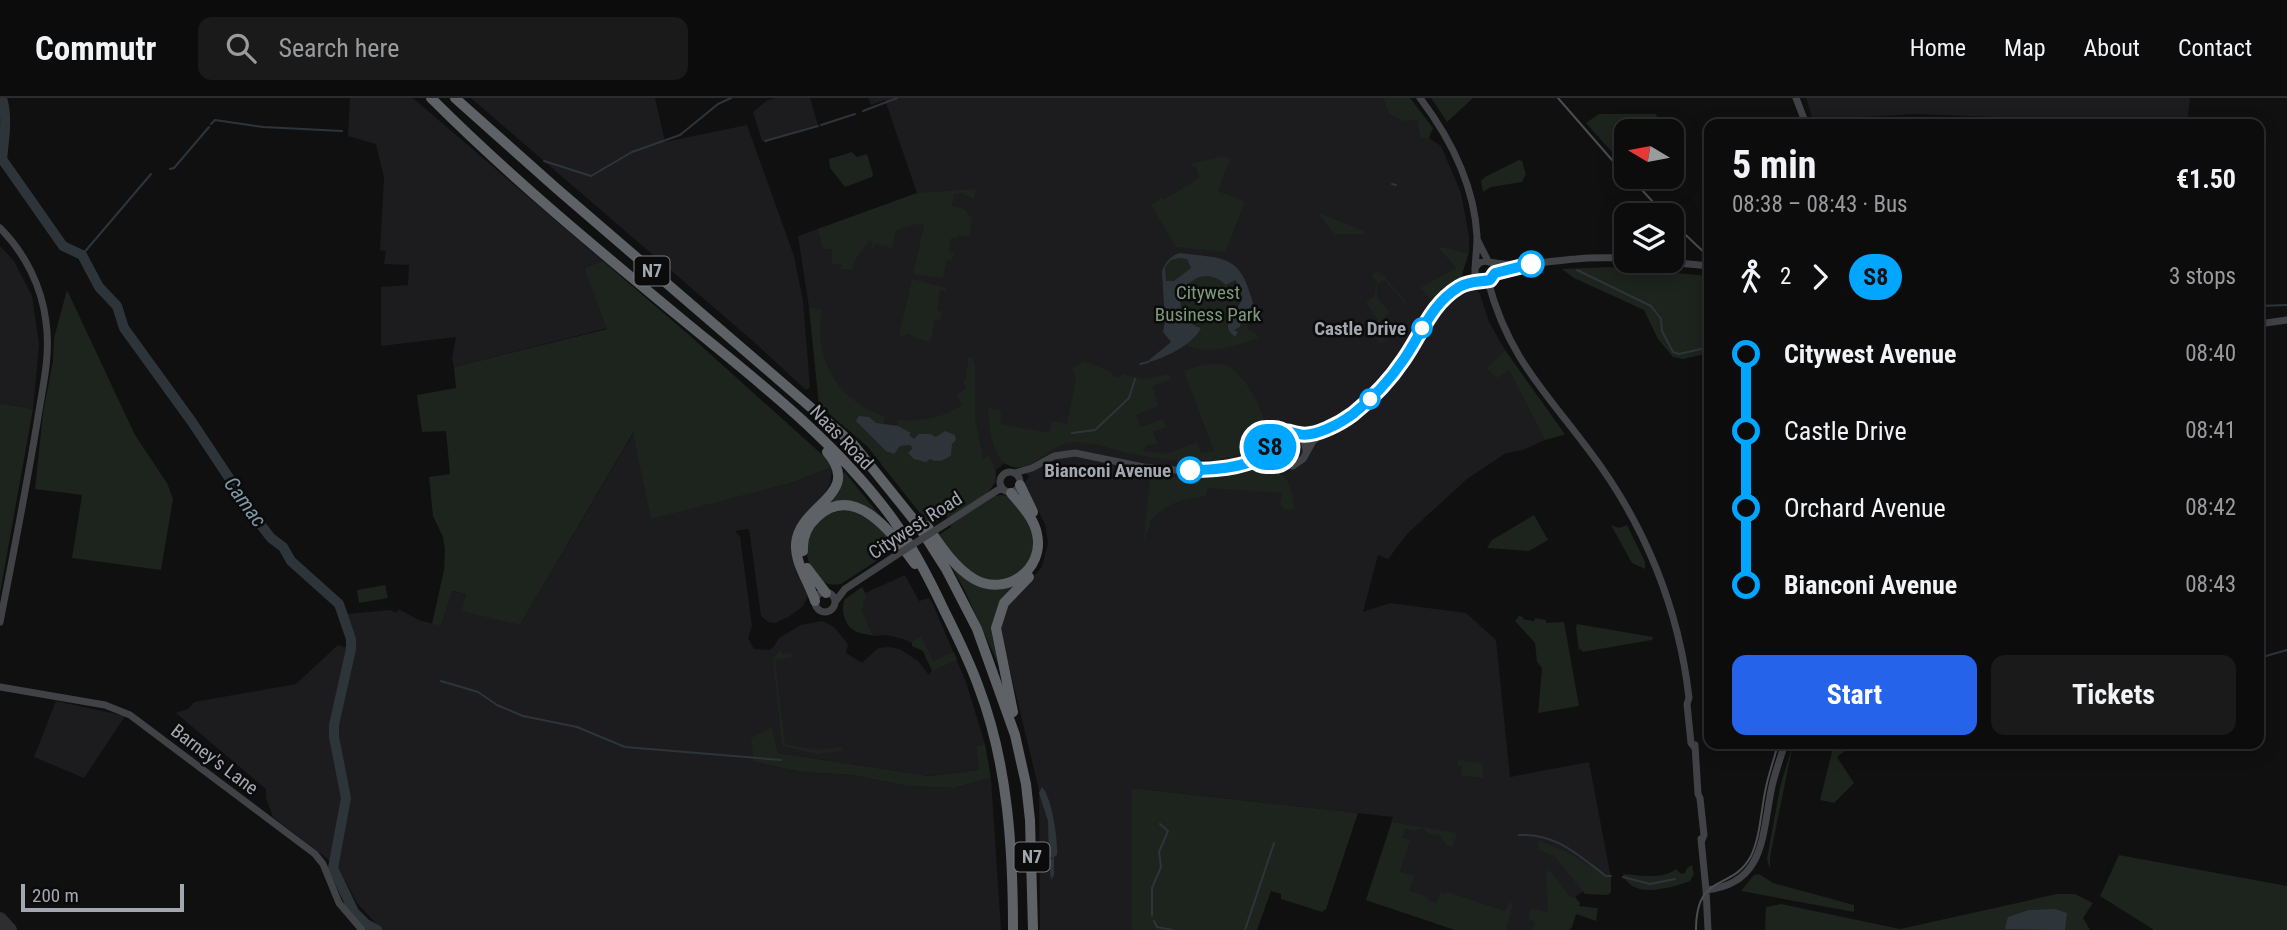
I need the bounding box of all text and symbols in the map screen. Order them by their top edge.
search box [198,17,688,80]
text: Commutr [35,29,156,68]
icon: search [222,29,260,67]
text: Search here [278,33,399,63]
text: Home [1910,34,1966,62]
text: Map [2004,34,2046,62]
text: About [2084,34,2140,62]
text: Contact [2178,34,2252,62]
north arrow [1614,119,1684,189]
map controls [1614,119,1684,273]
text: 5 min [1732,143,1816,187]
text: €1.50 [2176,164,2236,194]
text: 08:38 – 08:43 · Bus [1732,191,1908,218]
button: layers [1614,203,1684,273]
unlabelled marker [1518,251,1544,277]
road number: N7 [634,256,670,286]
icon: walk [1732,258,1770,296]
icon: forward [1801,258,1839,296]
text: 2 [1780,263,1791,290]
text: S8 [1863,263,1888,291]
text: 3 stops [2169,263,2236,290]
park label: Citywest Business Park [1155,281,1262,326]
place label: Castle Drive [1314,317,1406,340]
marker: Castle Drive [1412,318,1432,338]
text: Citywest Avenue [1784,339,1956,369]
text: 08:40 [2185,340,2236,367]
unlabelled marker [1360,389,1380,409]
street label: Naas Road [805,400,878,475]
text: Castle Drive [1784,416,1907,446]
text: 08:41 [2185,417,2236,444]
line badge: S8 [1238,424,1302,470]
text: S8 [1257,433,1283,461]
marker: Bianconi Avenue [1177,457,1203,483]
place label: Bianconi Avenue [1044,459,1171,482]
water label: Camac [219,472,271,532]
street label: Citywest Road [864,487,966,564]
text: Orchard Avenue [1784,493,1946,523]
text: 08:42 [2185,494,2236,521]
text: Bianconi Avenue [1784,570,1957,600]
text: 08:43 [2185,571,2236,598]
button: Start [1732,655,1977,735]
button: Tickets [1991,655,2236,735]
street label: Barney's Lane [167,719,263,800]
road number: N7 [1014,842,1050,872]
scale bar [21,881,184,913]
text: 200 m [32,884,79,907]

